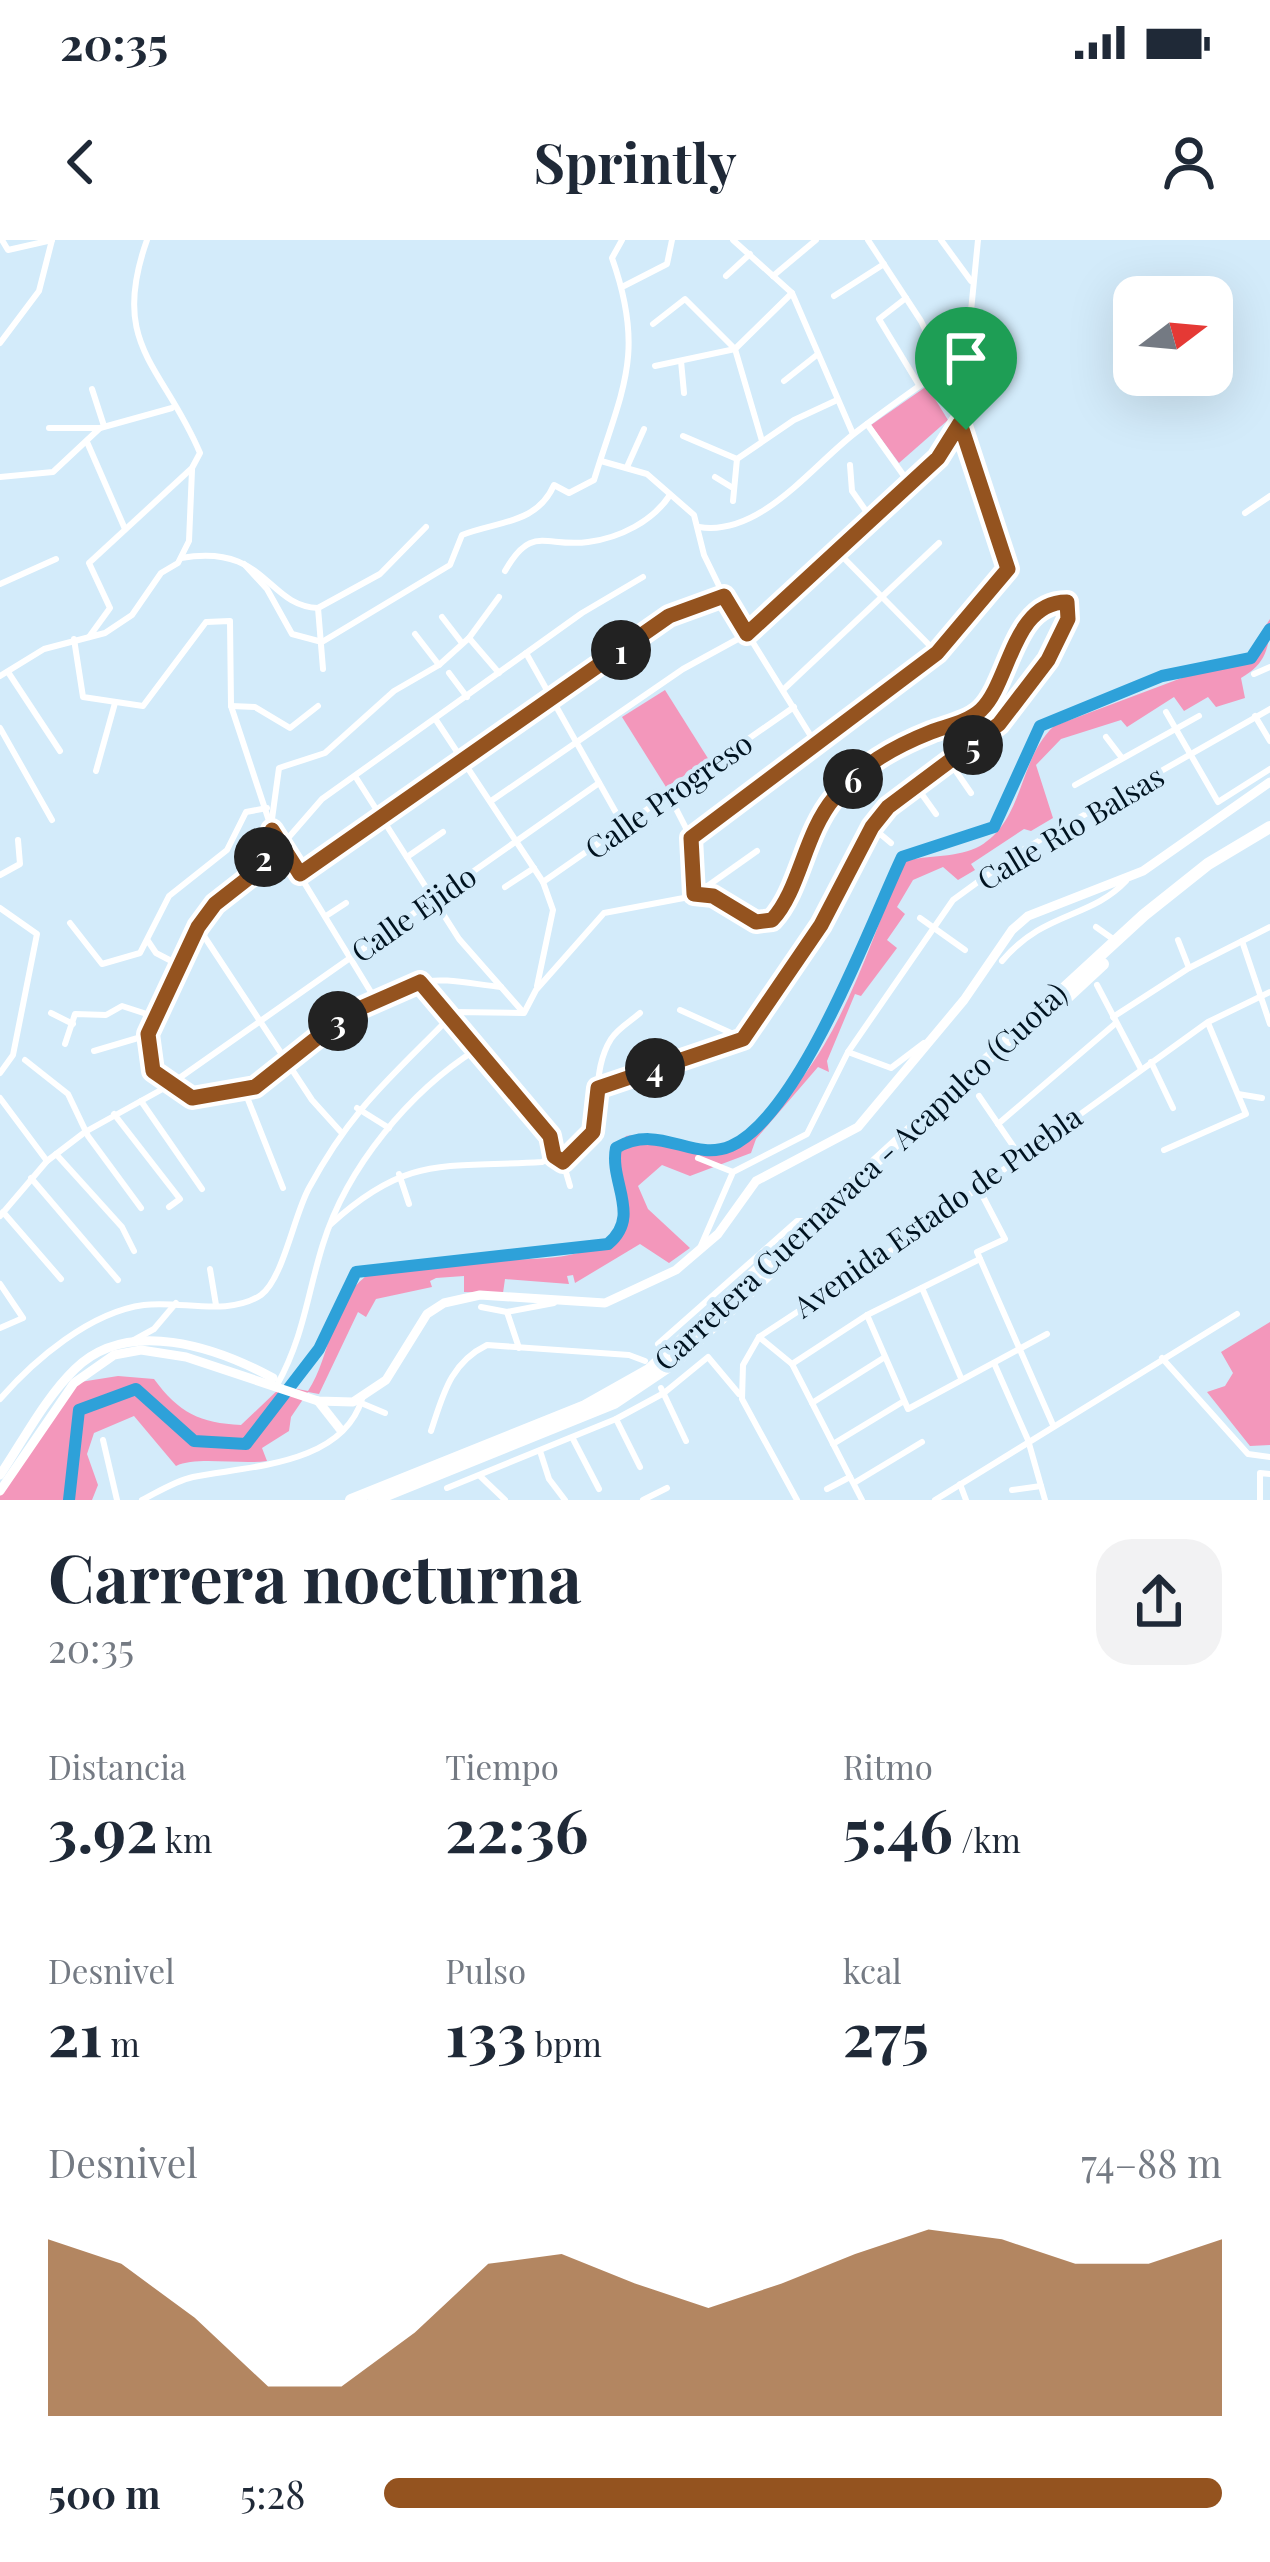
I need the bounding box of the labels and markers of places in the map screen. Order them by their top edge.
pin [915,307,1017,430]
pin: 1 [591,620,651,680]
pin: 5 [943,715,1003,775]
pin: 6 [823,749,883,809]
pin: 2 [234,827,294,887]
pin: 3 [308,991,368,1051]
pin: 4 [625,1038,685,1098]

